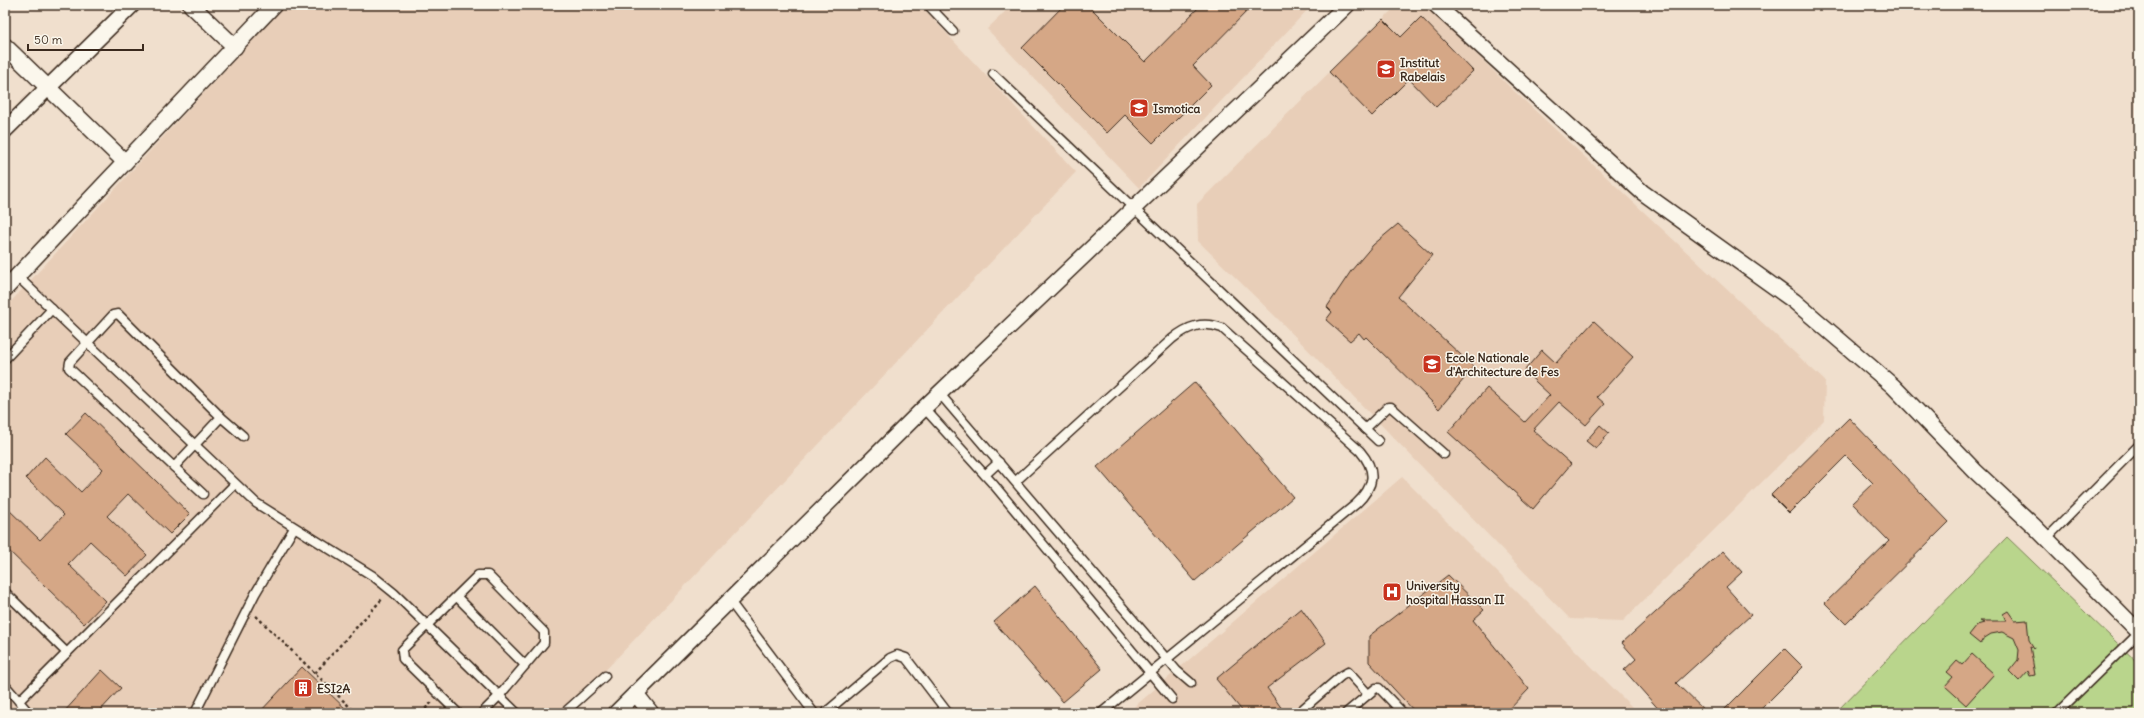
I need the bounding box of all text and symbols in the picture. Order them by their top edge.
scale bar [28,26,143,52]
text: 50 m [34,32,63,47]
place label: Institut Rabelais [1400,55,1446,84]
school or university icon: Institut Rabelais [1375,58,1397,80]
school or university icon: Ismotica [1128,97,1150,119]
place label: Ismotica [1153,101,1201,116]
place label: Ecole Nationale d'Architecture de Fes [1446,350,1559,379]
school or university icon: Ecole Nationale d'Architecture de Fes [1421,353,1443,375]
place label: University hospital Hassan II [1406,578,1505,608]
hospital icon: University hospital Hassan II [1381,581,1403,603]
building icon: ESI2A [292,677,314,699]
place label: ESI2A [317,681,350,696]

